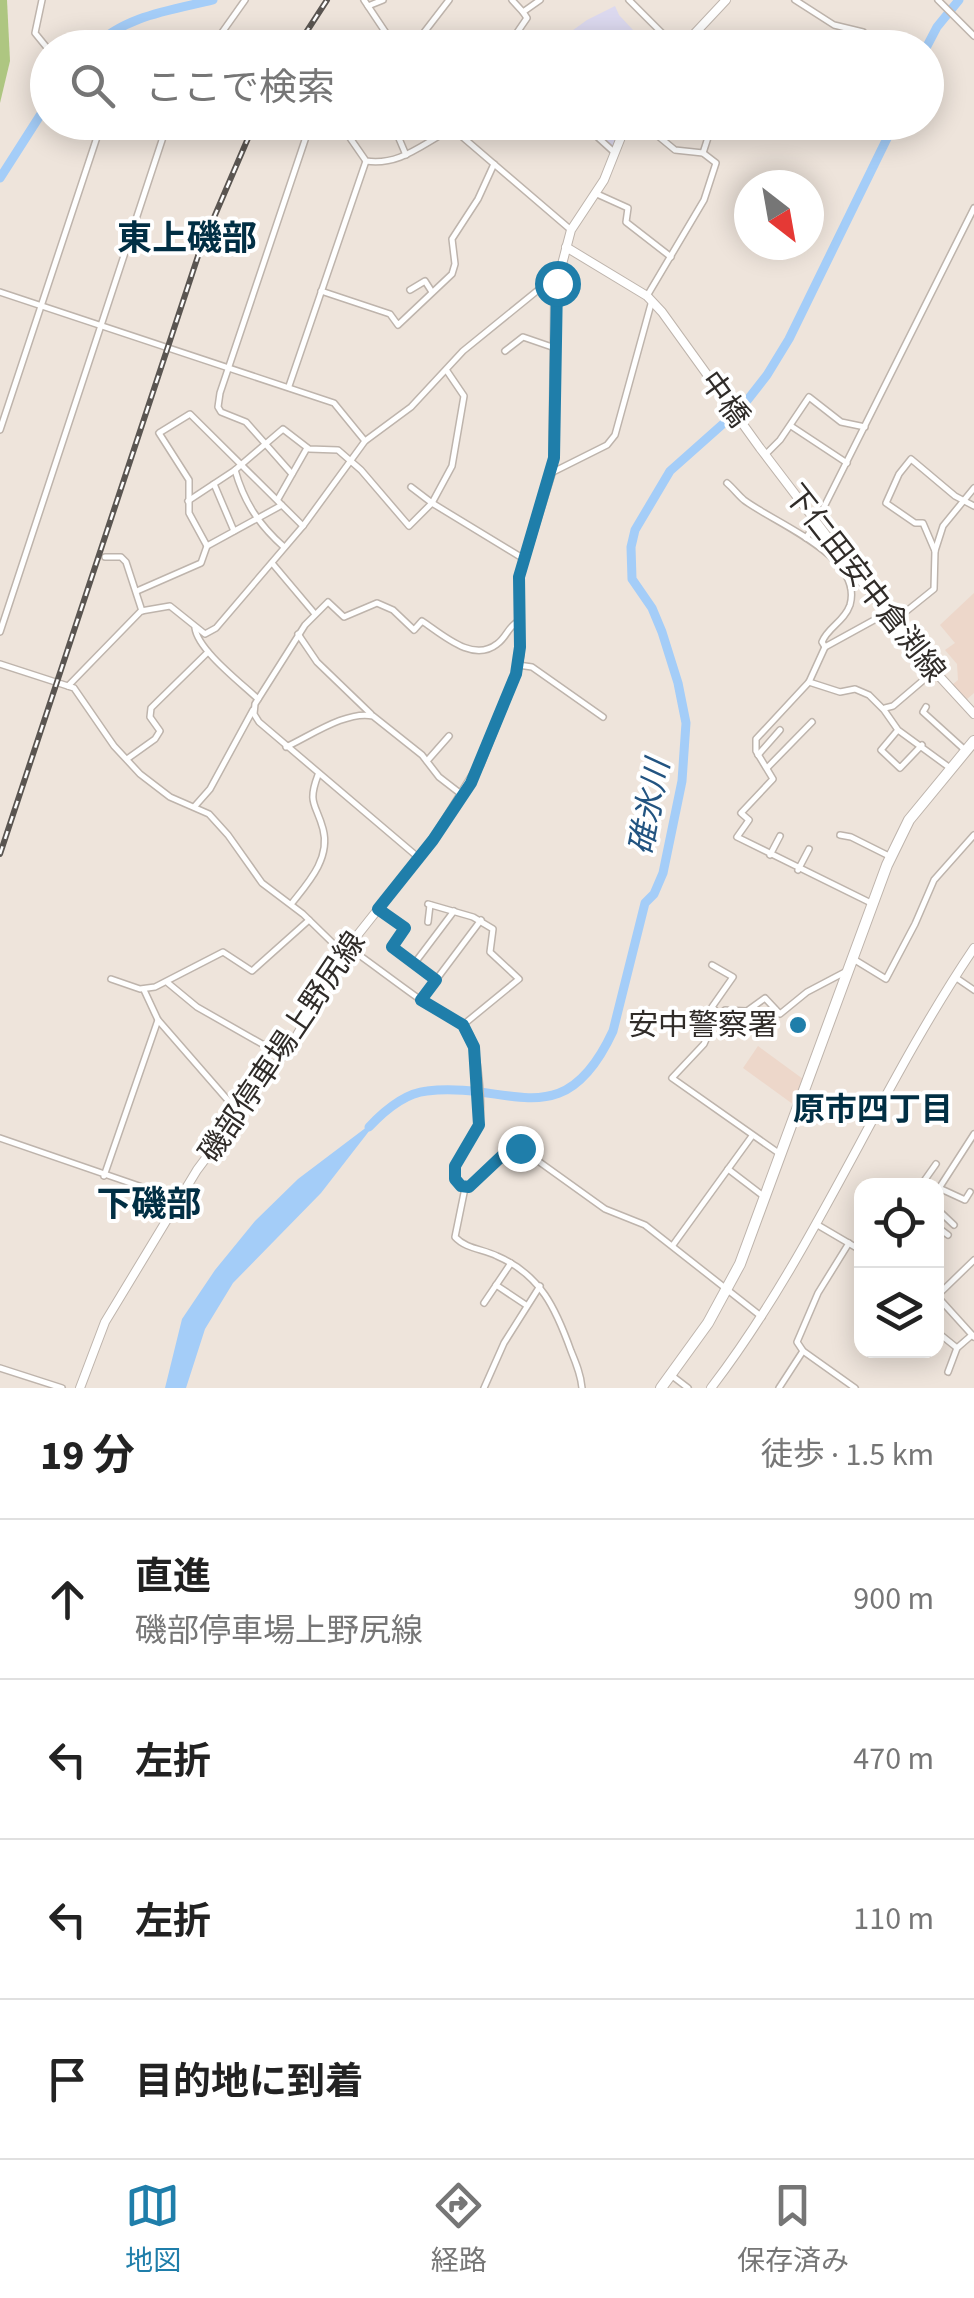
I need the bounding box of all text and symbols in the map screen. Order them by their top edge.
search box [30,30,944,140]
icon: search [65,58,120,113]
text: ここで検索 [145,61,335,115]
north arrow [734,170,824,260]
district label: 東上磯部 [117,214,257,264]
route start [535,261,581,307]
street label: 中橋 [690,362,760,436]
street label: 下仁田安中倉渕線 [774,476,955,691]
water label: 碓氷川 [618,753,682,859]
street label: 磯部停車場上野尻線 [189,923,376,1171]
place label: 安中警察署 [628,1004,778,1047]
marker: 安中警察署 [787,1014,809,1036]
district label: 原市四丁目 [793,1087,953,1133]
route end [498,1126,544,1172]
map controls [854,1178,944,1358]
button: locate [854,1178,944,1268]
district label: 下磯部 [96,1180,202,1230]
button: layers [854,1268,944,1358]
text: 19 分 [40,1426,135,1486]
text: 徒歩 · 1.5 km [761,1432,934,1478]
text: 直進 [135,1550,211,1604]
icon: ahead [40,1572,95,1627]
text: 900 m [853,1576,934,1622]
text: 磯部停車場上野尻線 [135,1608,423,1654]
icon: left [40,1732,95,1787]
text: 左折 [135,1735,211,1789]
text: 470 m [853,1736,934,1782]
icon: left [40,1892,95,1947]
text: 左折 [135,1895,211,1949]
text: 110 m [853,1896,934,1942]
icon: arrive [40,2052,95,2107]
text: 目的地に到着 [135,2055,363,2109]
tab: 地図 [125,2178,181,2281]
tab: 経路 [431,2178,487,2281]
tab: 保存済み [737,2178,849,2281]

